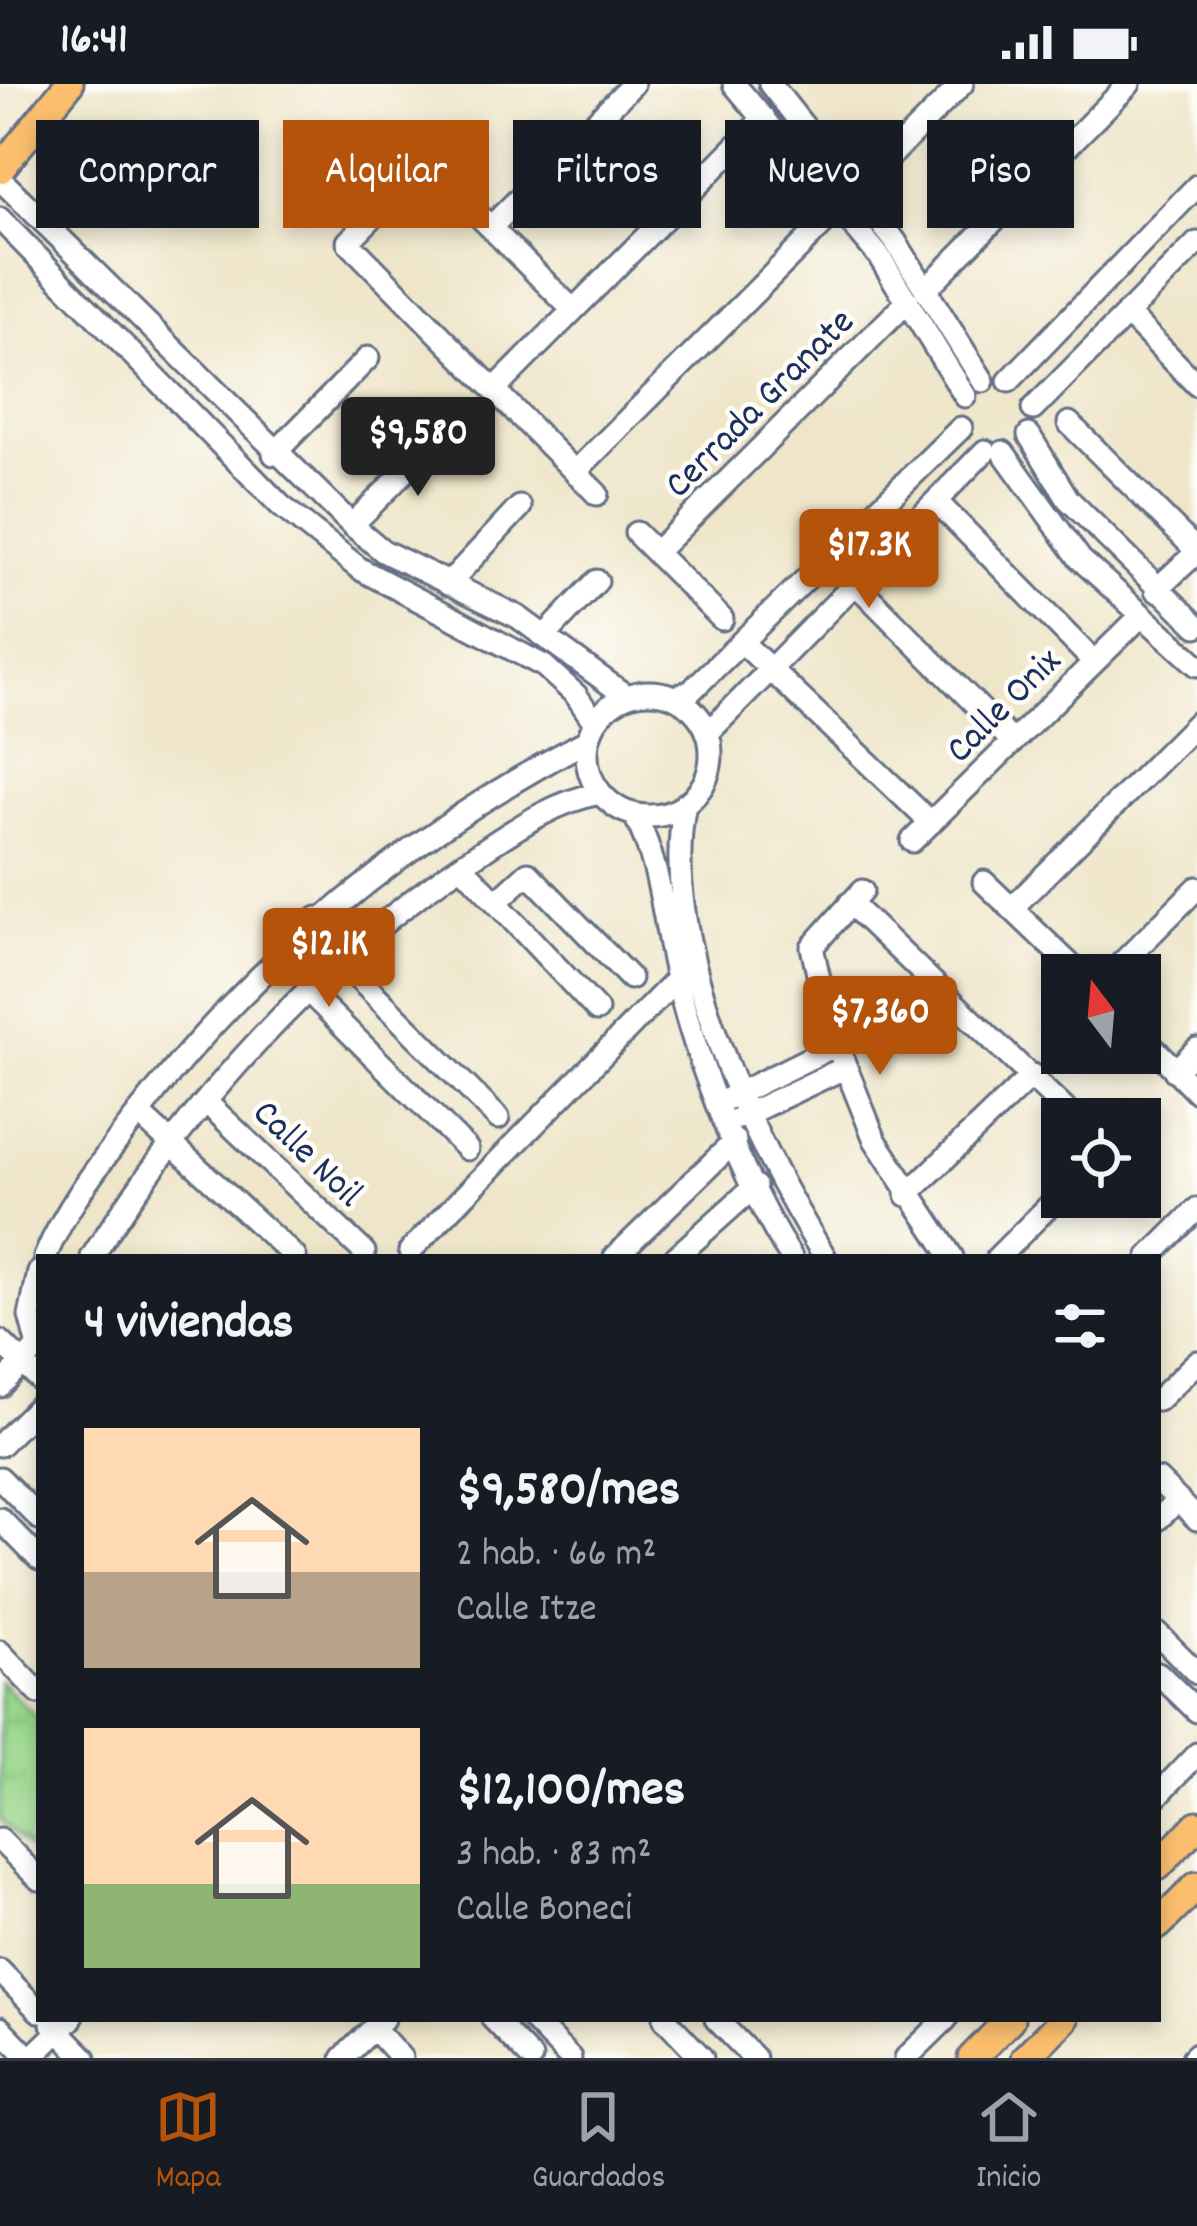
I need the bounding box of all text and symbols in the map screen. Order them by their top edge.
text: 16:41 [60,10,128,74]
chip: Comprar [36,120,259,228]
chip: Alquilar [283,120,489,228]
chip: Filtros [513,120,701,228]
chip: Nuevo [725,120,903,228]
chip: Piso [927,120,1074,228]
street label: Cerrada Granate [654,298,869,513]
pin: $9,580 [320,397,516,499]
text: $9,580 [368,408,468,463]
pin: $17.3K [771,509,967,611]
text: $17.3K [826,520,912,575]
street label: Calle Onix [935,637,1076,778]
pin: $12.1K [231,908,427,1010]
text: $12.1K [290,919,368,974]
north arrow [1041,954,1161,1074]
map controls [1041,954,1161,1218]
pin: $7,360 [782,976,978,1078]
text: $7,360 [830,987,930,1042]
street label: Calle Noil [238,1089,373,1222]
button: locate [1041,1098,1161,1218]
text: 4 viviendas [84,1290,293,1362]
icon: filters [1047,1293,1113,1359]
text: $9,580/mes [456,1457,680,1529]
icon: home [180,1476,324,1620]
text: 2 hab. · 66 m² [456,1529,656,1584]
text: Calle Itze [456,1584,597,1639]
text: $12,100/mes [456,1757,685,1829]
icon: home [180,1776,324,1920]
text: 3 hab. · 83 m² [456,1829,651,1884]
text: Calle Boneci [456,1884,632,1939]
tab: Mapa [155,2084,221,2203]
tab: Guardados [532,2084,665,2203]
tab: Inicio [976,2084,1042,2203]

